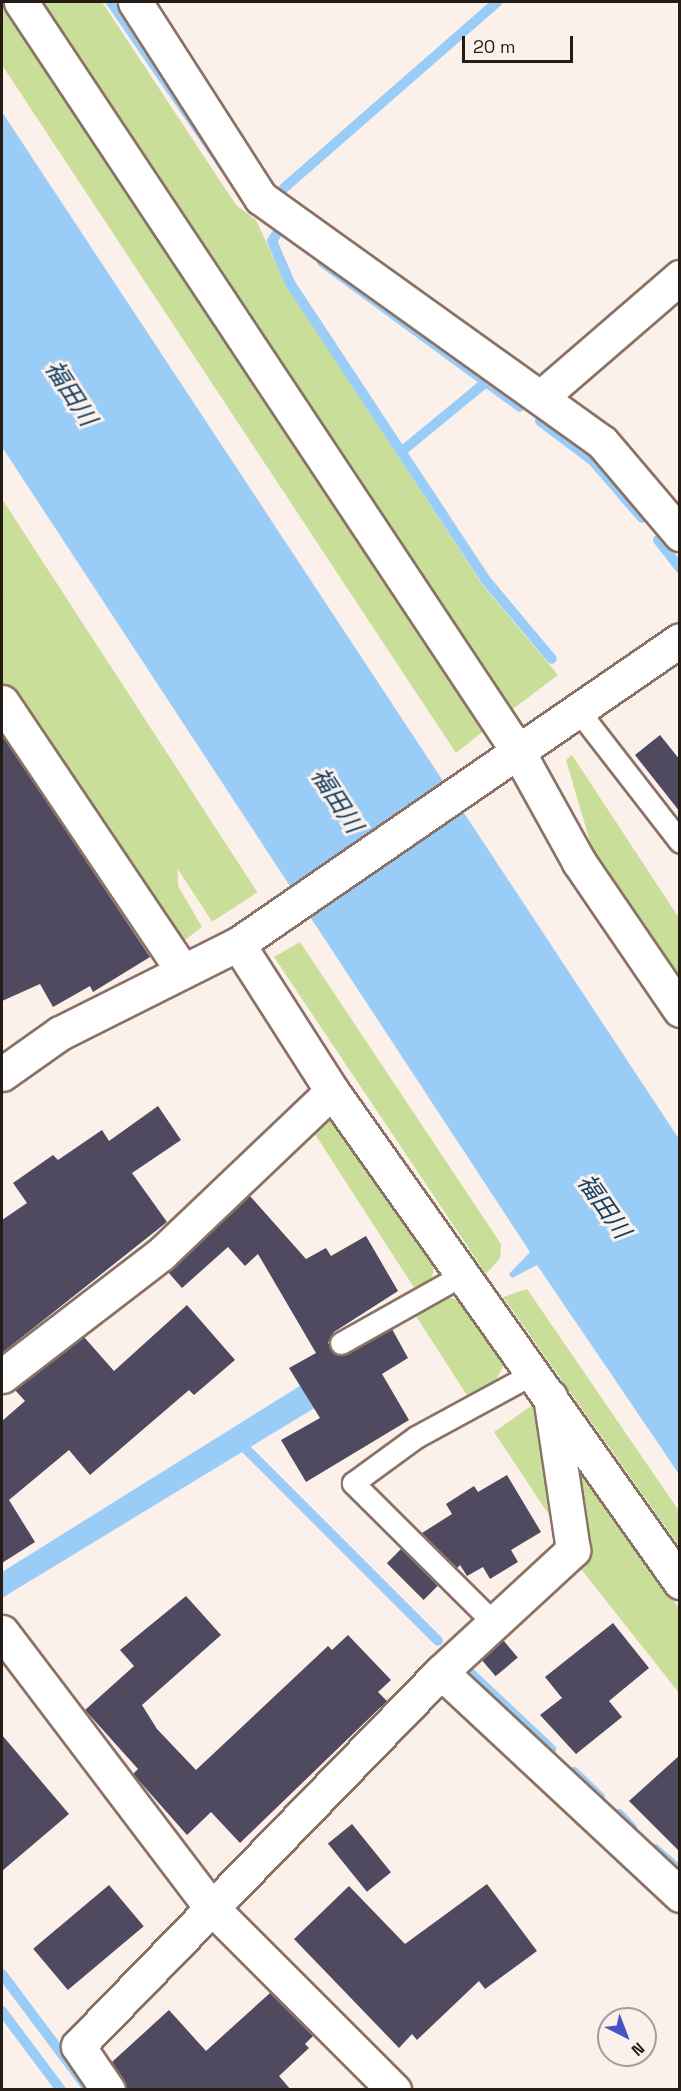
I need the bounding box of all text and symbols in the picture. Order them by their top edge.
scale bar [465,24,576,62]
text: 20 m [473,35,516,58]
water label: 福田川 [39,355,103,431]
water label: 福田川 [305,762,369,838]
water label: 福田川 [572,1168,636,1244]
north arrow [597,2007,657,2067]
text: N [627,2038,649,2061]

